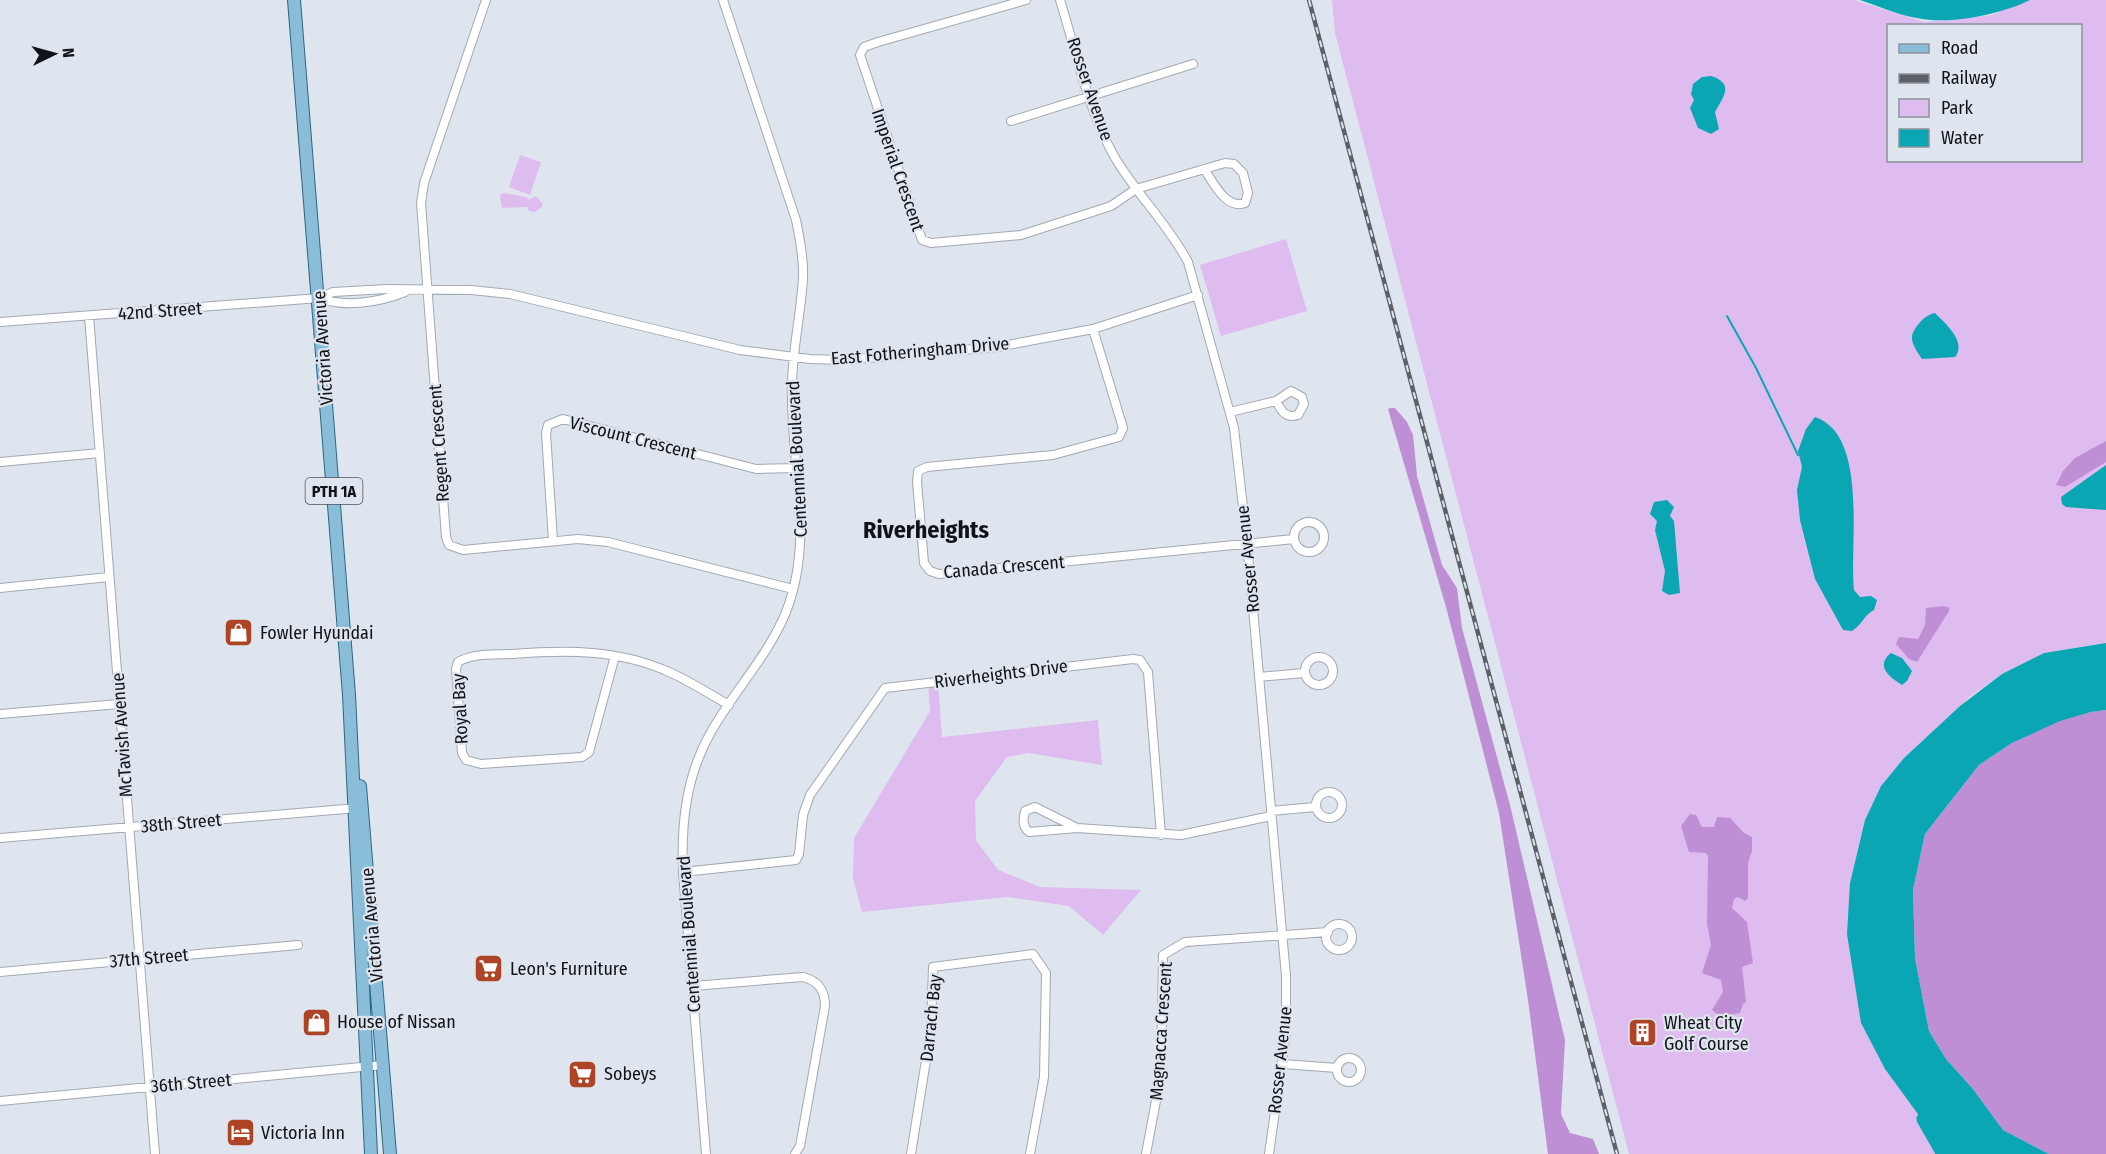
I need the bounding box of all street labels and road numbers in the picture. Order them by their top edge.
street label: Rosser Avenue [1062,35,1118,144]
street label: Imperial Crescent [867,106,929,234]
street label: Victoria Avenue [308,290,338,406]
street label: 42nd Street [117,297,203,325]
street label: East Fotheringham Drive [830,332,1010,370]
street label: Centennial Boulevard [782,380,812,538]
street label: Regent Crescent [424,383,454,503]
street label: Viscount Crescent [567,412,699,464]
road number: PTH 1A [306,478,362,504]
street label: Rosser Avenue [1231,504,1265,614]
street label: Canada Crescent [942,551,1066,583]
street label: Riverheights Drive [933,655,1069,693]
street label: McTavish Avenue [107,672,137,798]
street label: Royal Bay [447,673,473,745]
street label: 38th Street [140,809,222,837]
street label: Centennial Boulevard [673,855,705,1013]
street label: Victoria Avenue [356,867,388,983]
street label: 37th Street [109,944,190,972]
street label: Magnacca Crescent [1145,961,1177,1101]
street label: Darrach Bay [915,973,947,1063]
street label: Rosser Avenue [1263,1005,1297,1115]
street label: 36th Street [150,1069,232,1097]

